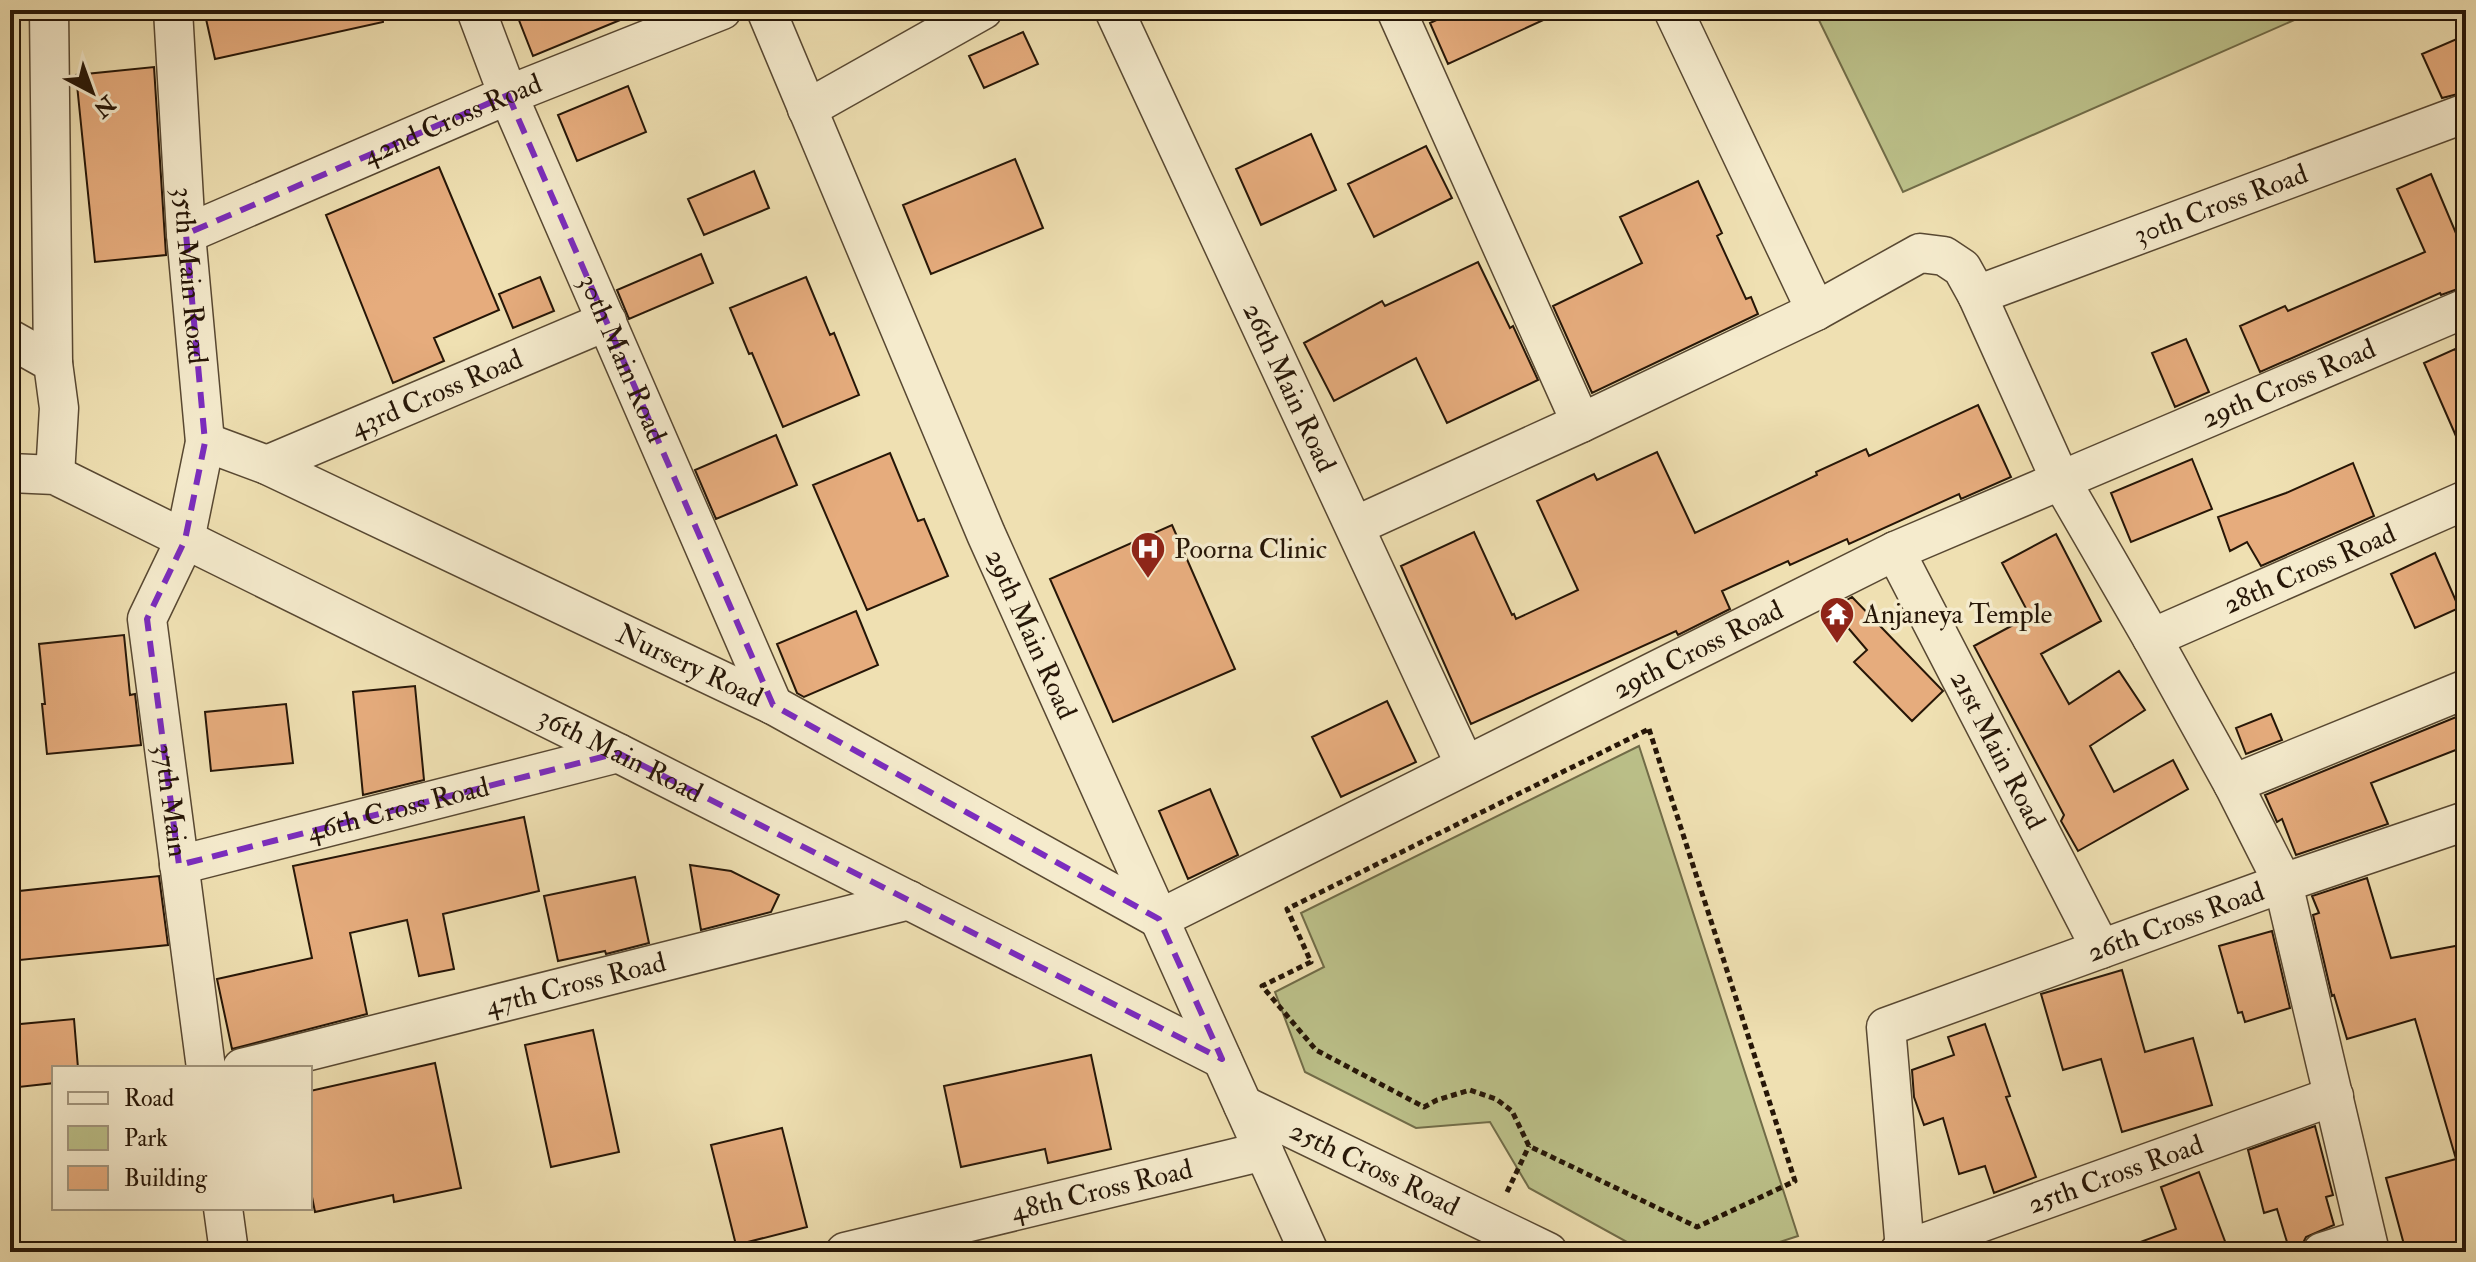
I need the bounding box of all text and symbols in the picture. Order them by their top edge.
north arrow [52,52,132,132]
street label: 42nd Cross Road [358,66,547,173]
text: N [88,89,122,124]
street label: 30th Cross Road [2129,156,2313,253]
street label: 35th Main Road [166,186,215,366]
street label: 30th Main Road [571,269,674,448]
street label: 26th Main Road [1235,297,1344,478]
street label: 29th Cross Road [2196,331,2381,436]
street label: 43rd Cross Road [345,341,528,445]
street label: 28th Cross Road [2218,516,2401,622]
hospital icon: Poorna Clinic [1129,530,1167,580]
place label: Poorna Clinic [1174,532,1327,567]
street label: 29th Main Road [978,543,1085,725]
street label: 29th Cross Road [1607,592,1789,707]
temple icon: Anjaneya Temple [1818,595,1856,645]
place label: Anjaneya Temple [1862,597,2053,632]
street label: Nursery Road [611,616,769,715]
street label: 21st Main Road [1943,665,2054,835]
street label: 36th Main Road [533,699,709,811]
street label: 37th Main [146,742,196,859]
street label: 46th Cross Road [303,769,493,849]
street label: 26th Cross Road [2082,874,2269,970]
street label: 47th Cross Road [482,944,670,1024]
legend [52,1066,312,1210]
text: Road [124,1083,174,1114]
street label: 25th Cross Road [1284,1113,1465,1224]
text: Park [124,1123,168,1154]
street label: 25th Cross Road [2023,1127,2208,1222]
street label: 48th Cross Road [1007,1151,1196,1229]
text: Building [124,1163,208,1194]

